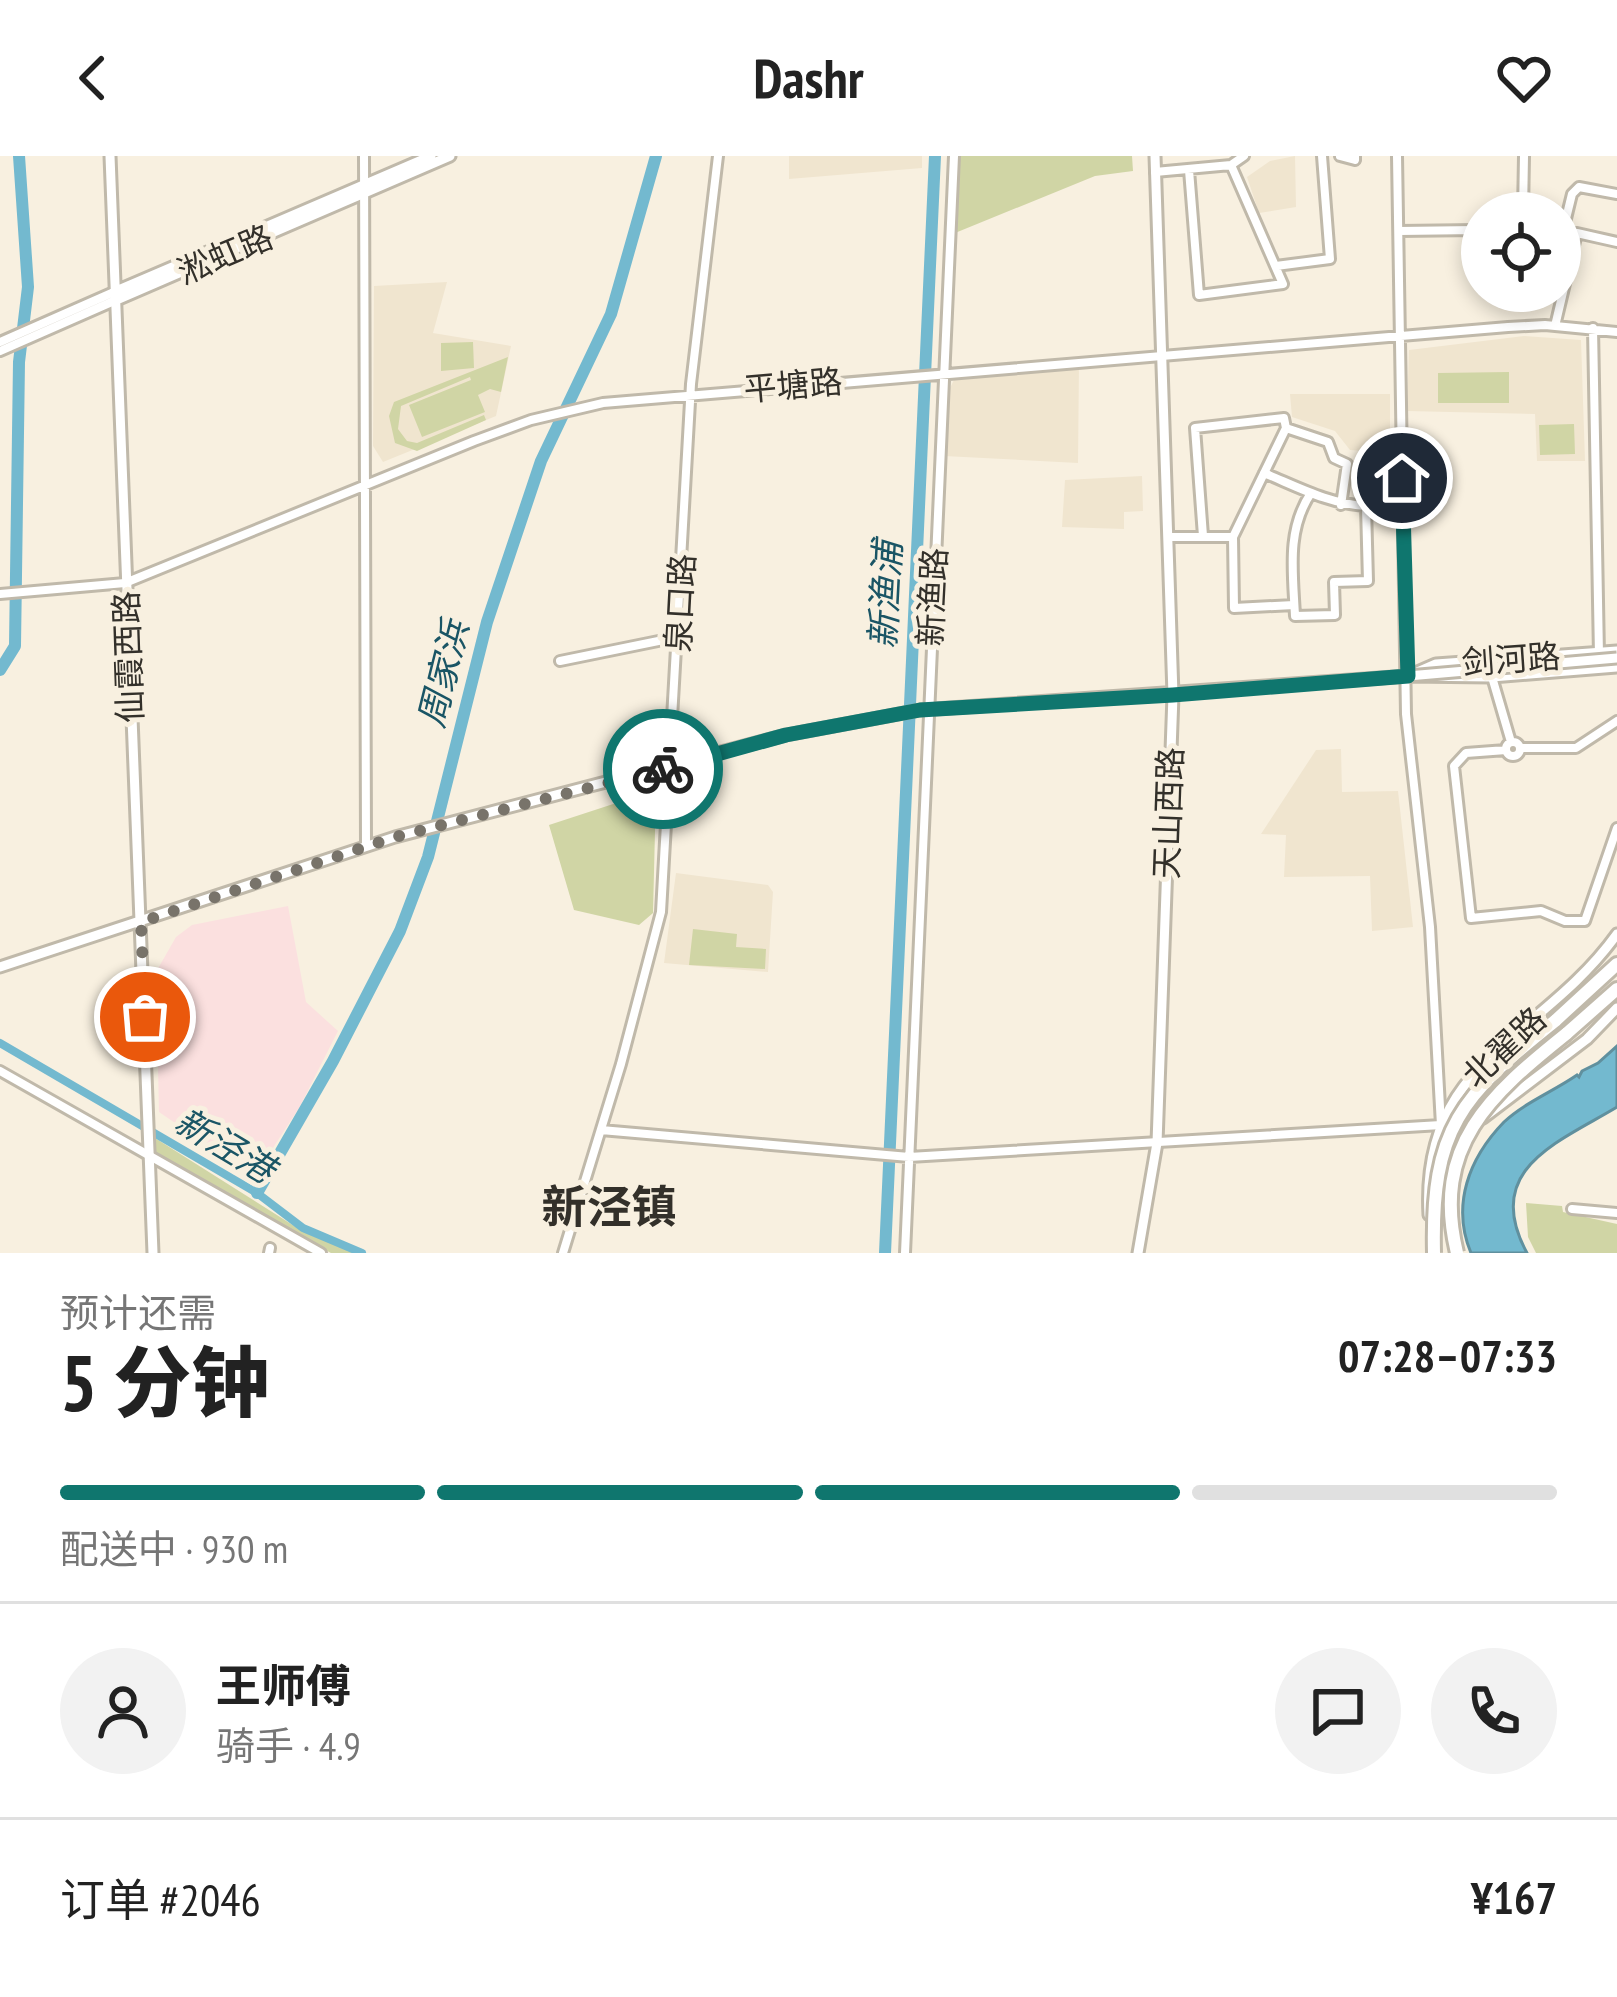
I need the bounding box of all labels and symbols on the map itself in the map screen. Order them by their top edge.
street label: 淞虹路 [171,214,279,293]
street label: 平塘路 [742,359,844,410]
pin [1351,427,1453,529]
water label: 新渔浦 [858,535,911,650]
street label: 新渔路 [907,546,956,648]
street label: 泉口路 [655,552,704,654]
street label: 仙霞西路 [104,590,151,724]
water label: 周家浜 [407,613,479,732]
street label: 剑河路 [1460,634,1562,683]
courier [603,709,723,829]
street label: 天山西路 [1144,746,1191,880]
pin [94,966,196,1068]
street label: 北翟路 [1453,997,1555,1096]
water label: 新泾港 [167,1097,288,1195]
district label: 新泾镇 [541,1177,677,1235]

